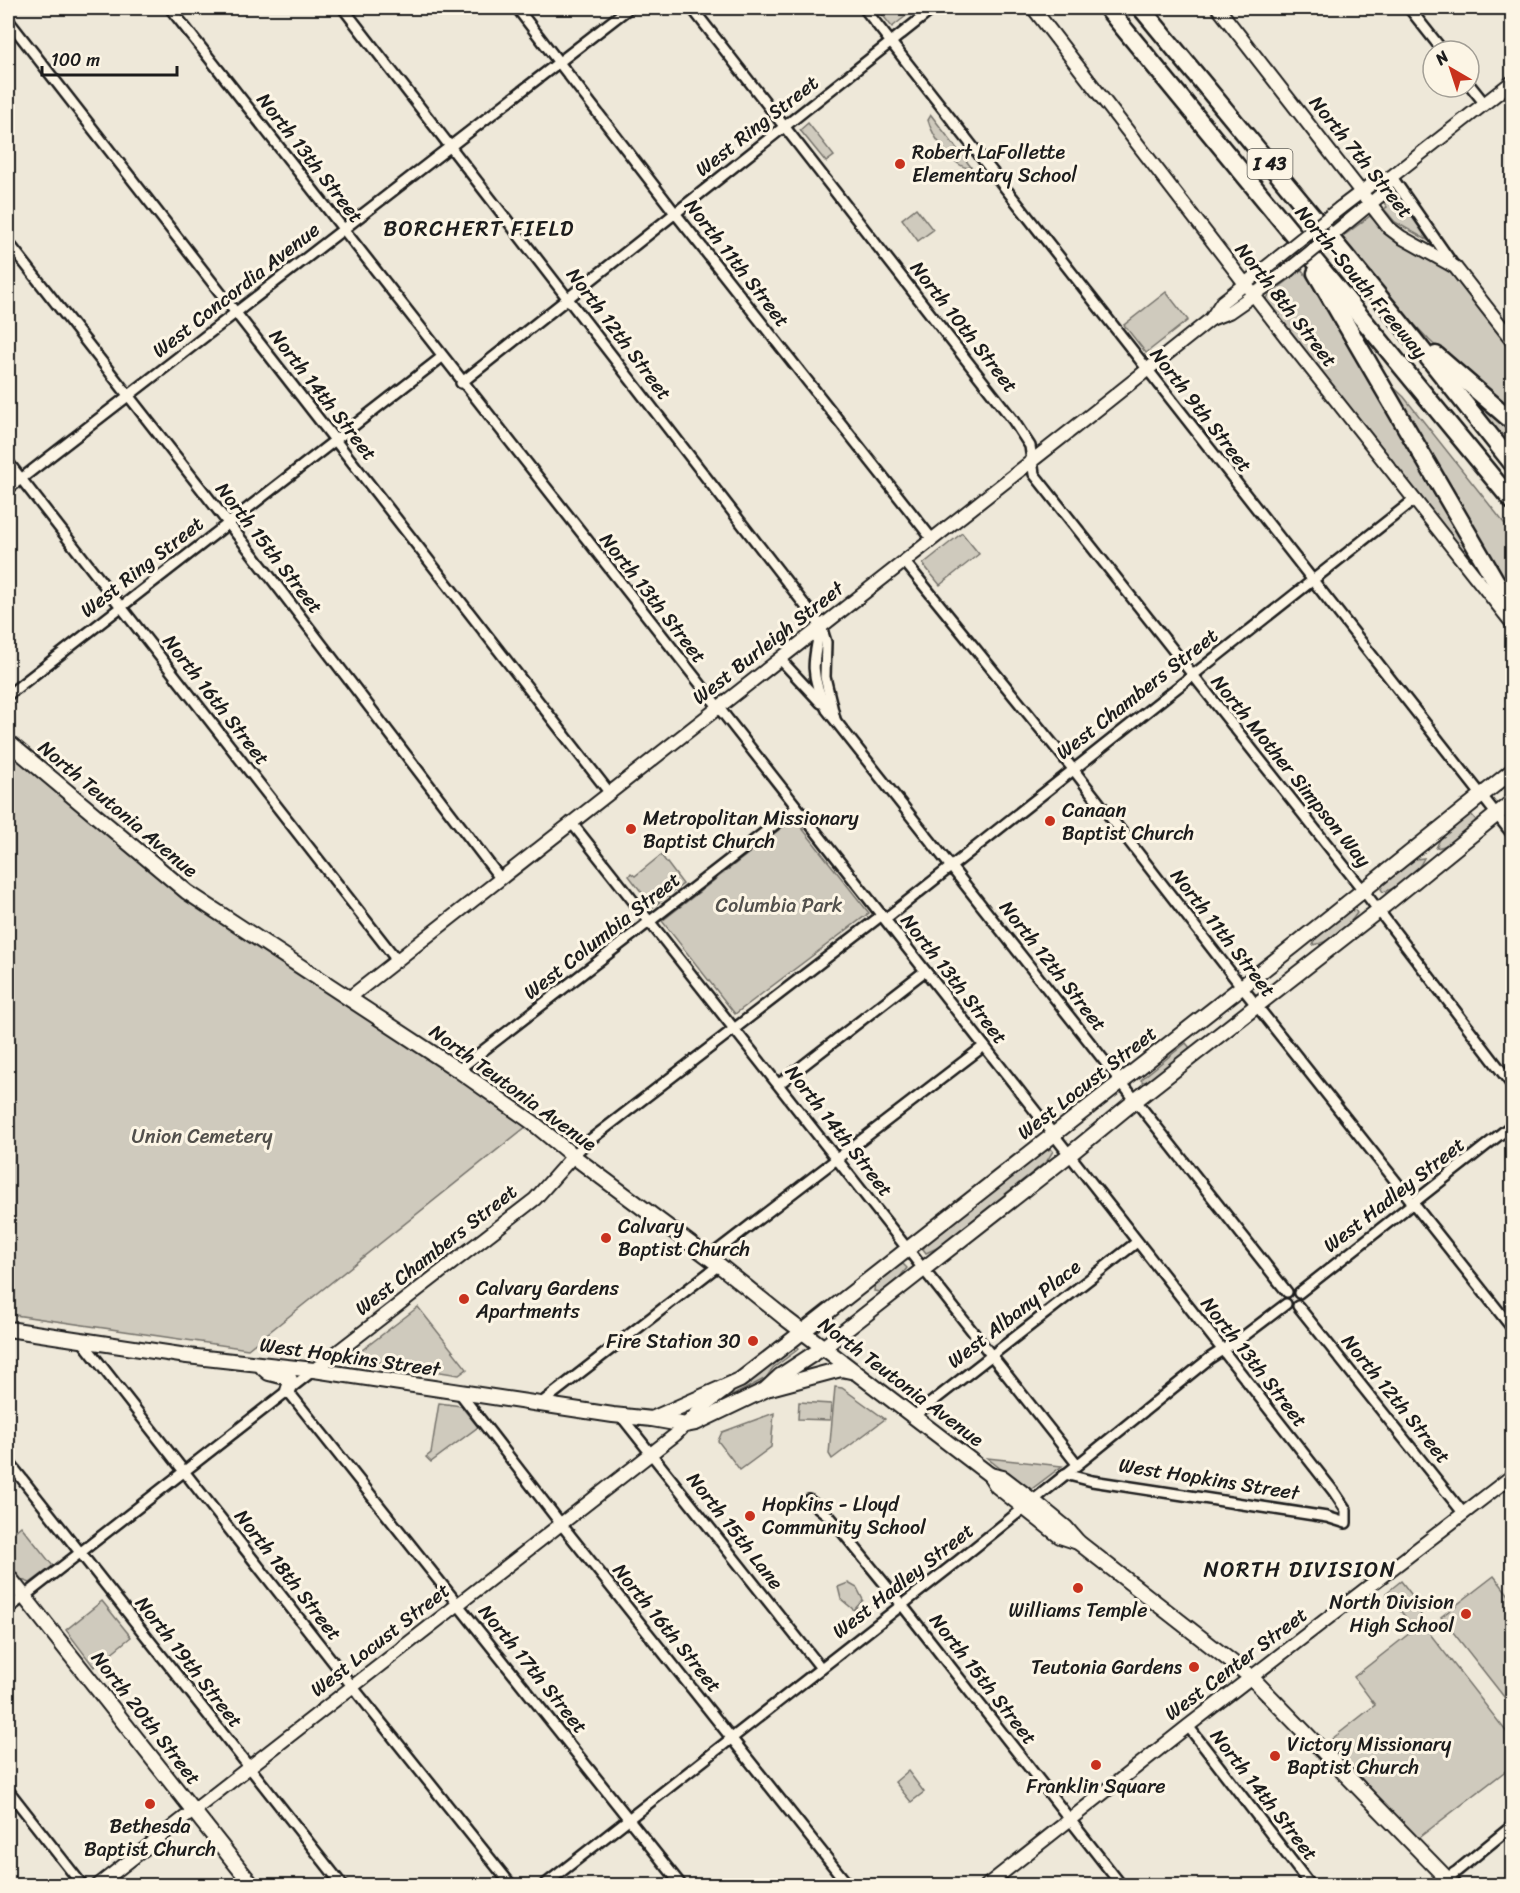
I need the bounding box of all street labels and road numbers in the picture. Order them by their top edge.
street label: West Ring Street [687,66,827,186]
street label: North 13th Street [247,85,373,232]
street label: North 7th Street [1300,87,1422,227]
road number: I 43 [1248,149,1292,179]
street label: North 11th Street [675,191,799,336]
street label: North-South Freeway [1286,197,1437,367]
street label: West Concordia Avenue [144,213,328,367]
street label: North 8th Street [1226,235,1347,376]
street label: North 10th Street [901,253,1027,401]
street label: North 12th Street [557,260,681,408]
street label: North 14th Street [260,321,386,469]
street label: North 9th Street [1141,340,1262,481]
street label: North 15th Street [206,474,332,622]
street label: West Ring Street [72,507,212,627]
street label: North 13th Street [590,525,716,672]
street label: West Burleigh Street [684,572,853,714]
street label: West Chambers Street [1048,619,1226,769]
street label: North 16th Street [153,627,279,774]
street label: North Mother Simpson Way [1202,667,1381,876]
street label: North Teutonia Avenue [30,731,206,887]
street label: North 11th Street [1161,861,1285,1006]
street label: West Columbia Street [516,863,689,1009]
street label: North 12th Street [990,892,1116,1040]
street label: North 13th Street [891,906,1017,1053]
street label: North Teutonia Avenue [422,1015,605,1161]
street label: West Locust Street [1009,1017,1165,1149]
street label: North 14th Street [776,1057,902,1205]
street label: West Hadley Street [1315,1128,1473,1262]
street label: West Chambers Street [347,1175,525,1325]
street label: West Albany Place [939,1250,1089,1378]
street label: North 13th Street [1191,1289,1317,1436]
street label: North Teutonia Avenue [810,1308,992,1457]
street label: North 12th Street [1332,1326,1460,1472]
street label: West Hopkins Street [257,1327,444,1387]
street label: West Hopkins Street [1116,1447,1303,1511]
street label: North 15th Lane [677,1464,793,1598]
street label: North 18th Street [225,1501,351,1649]
street label: West Hadley Street [824,1514,982,1648]
street label: North 16th Street [603,1555,731,1701]
street label: West Locust Street [302,1574,458,1706]
street label: North 19th Street [126,1588,252,1736]
street label: North 17th Street [469,1596,597,1742]
street label: West Center Street [1157,1598,1316,1730]
street label: North 15th Street [920,1605,1046,1753]
street label: North 20th Street [82,1643,210,1793]
street label: North 14th Street [1201,1721,1327,1869]

